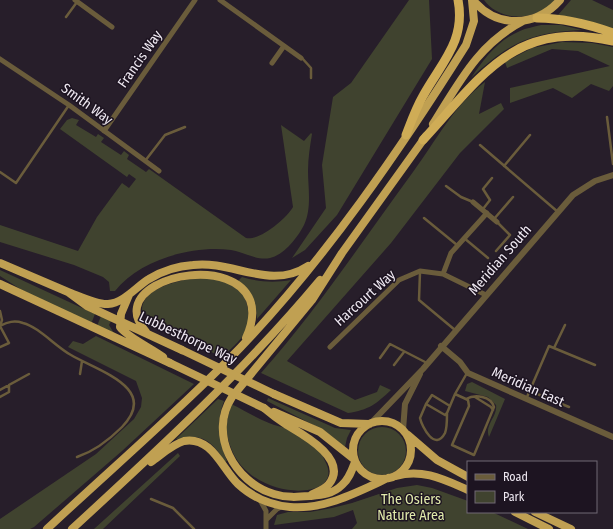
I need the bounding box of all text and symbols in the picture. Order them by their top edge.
street label: Francis Way [114,26,166,91]
street label: Smith Way [58,80,117,129]
street label: Meridian South [465,221,535,299]
street label: Harcourt Way [331,266,399,330]
street label: Lubbesthorpe Way [136,308,240,368]
street label: Meridian East [489,363,567,411]
legend [467,461,597,513]
text: Road [503,470,528,484]
text: Park [503,490,525,504]
park label: The Osiers Nature Area [377,491,445,524]

